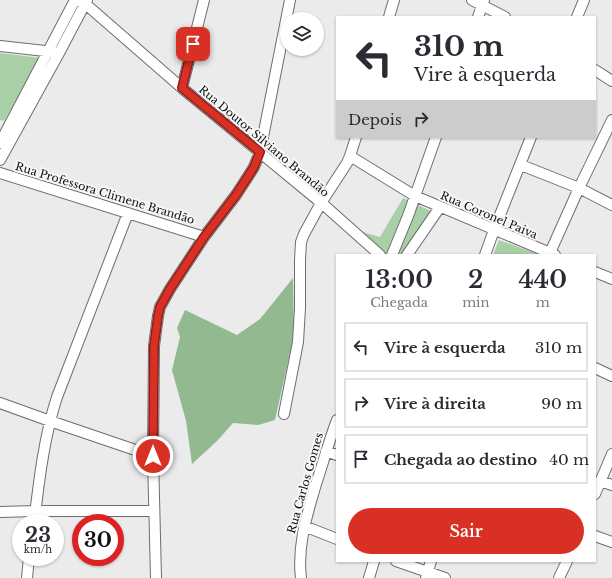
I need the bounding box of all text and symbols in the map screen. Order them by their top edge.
map controls [280,12,324,56]
button: layers [280,12,324,56]
pin [176,27,210,61]
text: 310 m [414,29,504,64]
icon: left [348,32,400,84]
icon: arrive [182,33,204,55]
text: Vire à esquerda [414,64,556,86]
street label: Rua Doutor Silviano Brandão [196,82,332,200]
icon: right [410,108,432,130]
text: Depois [348,110,402,129]
street label: Rua Professora Climene Brandão [14,159,196,227]
street label: Rua Coronel Paiva [438,188,540,242]
text: 13:00 [365,265,433,294]
text: 2 [468,265,483,294]
text: 440 [518,265,567,294]
text: Chegada [370,294,428,311]
text: min [462,294,489,311]
text: m [536,294,550,311]
icon: left [350,336,372,358]
text: Vire à esquerda [384,338,506,357]
text: 310 m [535,338,582,357]
icon: right [350,392,372,414]
text: Vire à direita [384,394,486,413]
text: 90 m [541,394,582,413]
street label: Rua Carlos Gomes [284,431,326,535]
position arrow [132,435,174,477]
icon: arrive [350,448,372,470]
text: Chegada ao destino [384,450,537,469]
text: 40 m [549,450,589,469]
button: Sair [348,508,584,554]
speed limit sign: 30 [72,514,124,566]
text: 23 [25,523,51,547]
text: km/h [24,543,52,556]

